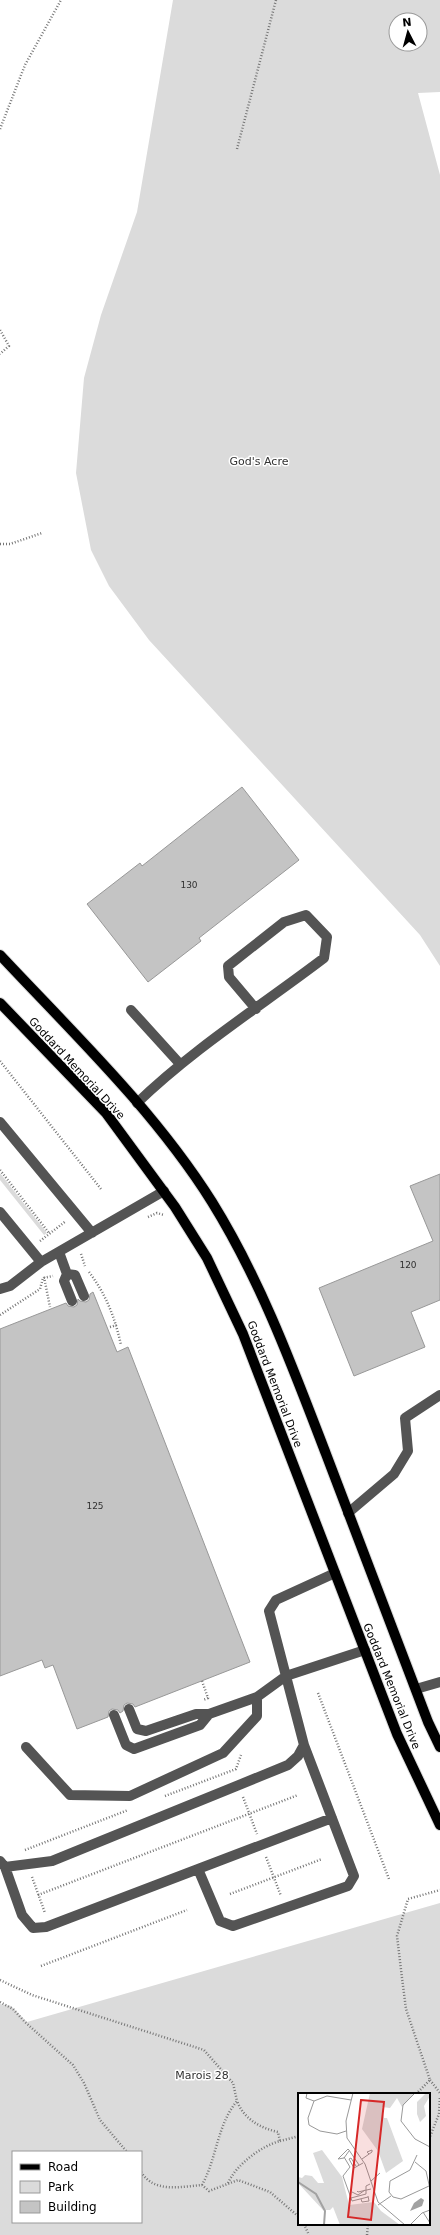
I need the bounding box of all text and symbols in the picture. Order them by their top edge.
north arrow [388,12,428,52]
text: N [402,16,412,29]
park label: God's Acre [230,455,289,468]
house number: 130 [180,880,198,890]
street label: Goddard Memorial Drive [26,1015,127,1122]
house number: 120 [399,1260,417,1270]
street label: Goddard Memorial Drive [244,1319,305,1450]
house number: 125 [86,1501,104,1511]
street label: Goddard Memorial Drive [360,1621,423,1751]
park label: Marois 28 [175,2069,229,2082]
inset map [298,2093,430,2225]
legend [12,2151,142,2223]
text: Road [48,2160,78,2174]
text: Park [48,2180,74,2194]
text: Building [48,2200,97,2214]

